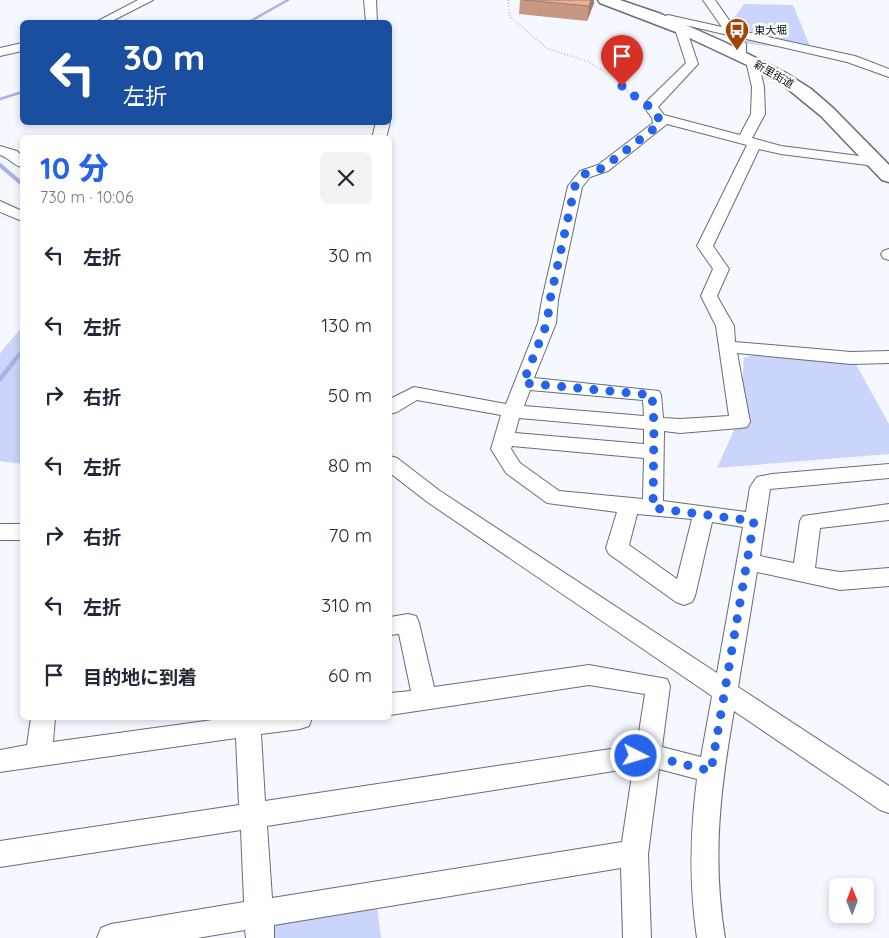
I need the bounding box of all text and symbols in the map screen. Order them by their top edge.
bus stop icon: 東大堀 [724,17,750,51]
place label: 東大堀 [754,23,787,37]
text: 30 m [123,35,205,79]
pin [601,35,643,86]
icon: left [40,40,105,105]
icon: arrive [608,42,636,70]
street label: 新里街道 [751,57,797,91]
text: 左折 [123,82,167,110]
text: 10 分 [40,149,109,187]
button: close [320,152,372,204]
text: 730 m · 10:06 [40,187,134,207]
icon: left [40,241,68,269]
text: 30 m [328,243,372,267]
text: 左折 [83,245,121,269]
icon: left [40,311,68,339]
text: 130 m [321,313,372,337]
text: 左折 [83,315,121,339]
icon: right [40,381,68,409]
text: 50 m [328,383,372,407]
text: 右折 [83,385,121,409]
icon: left [40,451,68,479]
text: 80 m [328,453,372,477]
text: 左折 [83,455,121,479]
icon: right [40,521,68,549]
text: 70 m [328,523,372,547]
text: 右折 [83,525,121,549]
icon: left [40,591,68,619]
text: 310 m [321,593,372,617]
text: 左折 [83,595,121,619]
icon: arrive [40,661,68,689]
text: 60 m [328,663,372,687]
text: 目的地に到着 [83,665,197,689]
position arrow [609,729,661,781]
north arrow [829,878,874,922]
map controls [829,878,874,923]

